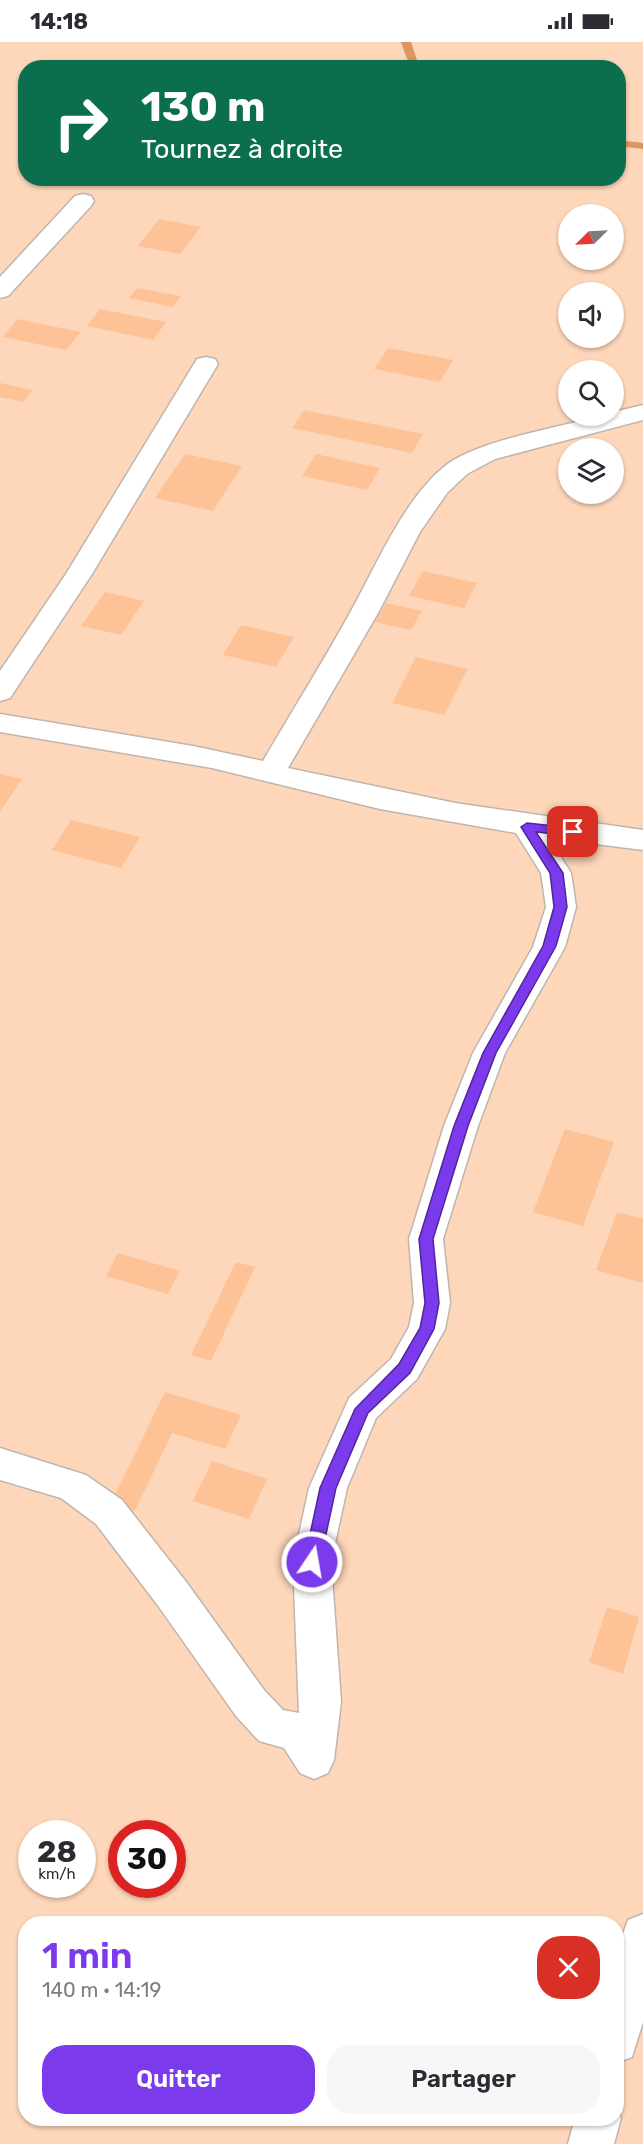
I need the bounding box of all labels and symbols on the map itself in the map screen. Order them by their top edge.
north arrow [558,204,624,270]
pin [547,806,598,857]
position arrow [280,1530,344,1594]
speed limit sign: 30 [108,1820,186,1898]

